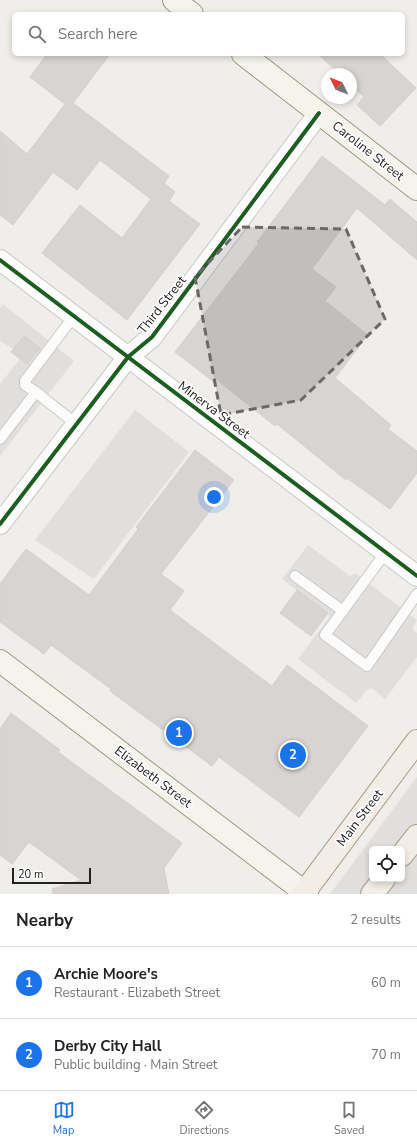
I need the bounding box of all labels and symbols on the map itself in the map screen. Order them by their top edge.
north arrow [321,68,357,104]
street label: Caroline Street [328,117,408,185]
street label: Third Street [134,272,191,338]
street label: Minerva Street [174,377,254,443]
your location [204,487,224,507]
pin: 1 [166,718,192,748]
pin: 2 [280,740,306,770]
street label: Elizabeth Street [111,742,196,812]
street label: Main Street [333,785,388,850]
scale bar [12,866,91,885]

